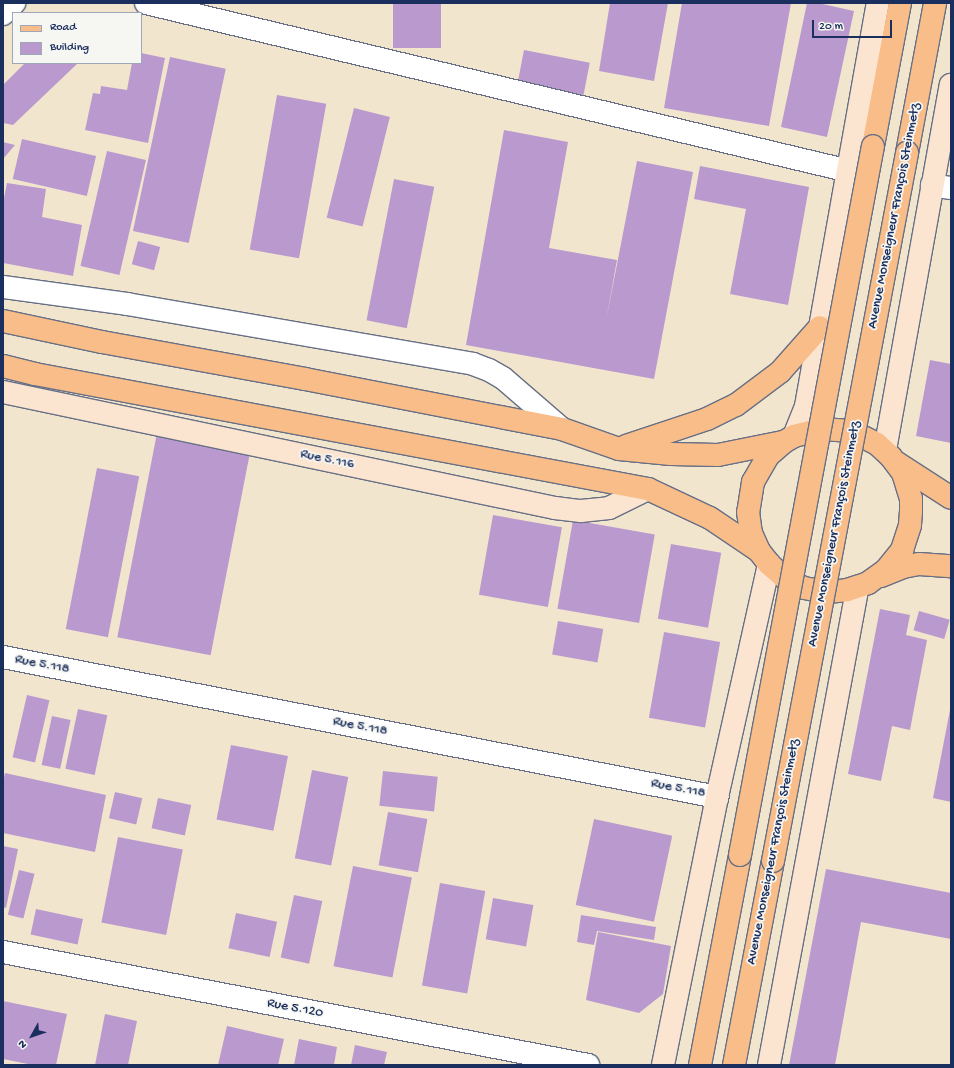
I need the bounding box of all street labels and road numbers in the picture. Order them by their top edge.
street label: Avenue Monseigneur François Steinmetz [865,102,925,330]
street label: Avenue Monseigneur François Steinmetz [805,420,865,648]
street label: Rue 5.116 [299,446,355,474]
street label: Rue 5.118 [13,651,71,679]
street label: Rue 5.118 [331,713,389,741]
street label: Avenue Monseigneur François Steinmetz [744,738,804,966]
street label: Rue 5.118 [649,775,707,803]
street label: Rue 5.120 [266,995,324,1023]

